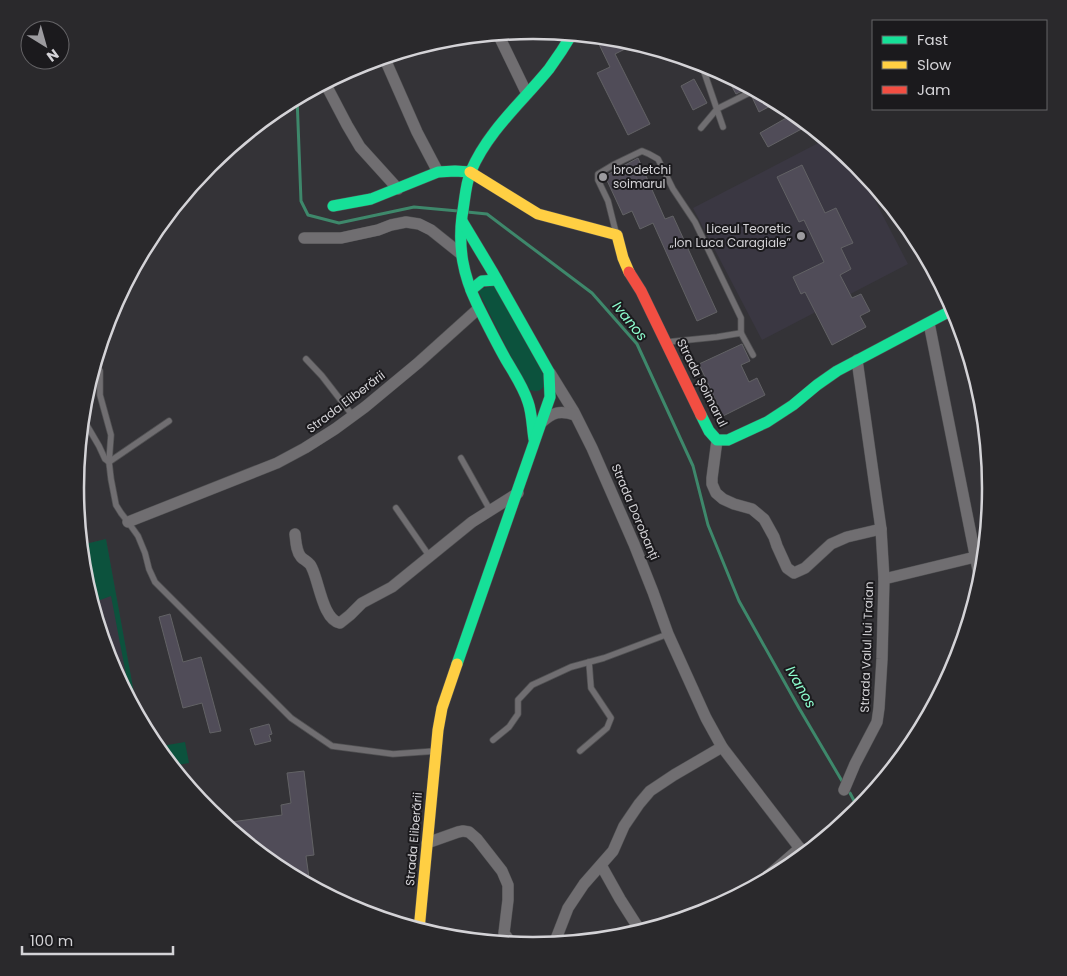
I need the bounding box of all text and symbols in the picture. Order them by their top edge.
north arrow [20,20,70,70]
legend [872,20,1047,110]
text: Fast [917,29,948,50]
text: N [43,44,63,67]
text: Slow [917,54,952,75]
text: Jam [917,79,951,100]
place label: brodetchi soimarul [613,161,671,192]
marker: brodetchi soimarul [597,171,609,183]
place label: Liceul Teoretic „Ion Luca Caragiale” [669,220,791,251]
marker: Liceul Teoretic „Ion Luca Caragiale” [795,230,807,242]
water label: Ivanos [608,297,652,345]
street label: Strada Șoimarul [673,336,732,430]
street label: Strada Eliberării [303,366,388,437]
street label: Strada Dorobanți [608,461,663,563]
street label: Strada Valul lui Traian [856,581,877,713]
water label: Ivanos [781,662,821,712]
street label: Strada Eliberării [401,791,426,887]
scale bar [22,924,174,956]
text: 100 m [30,930,73,951]

